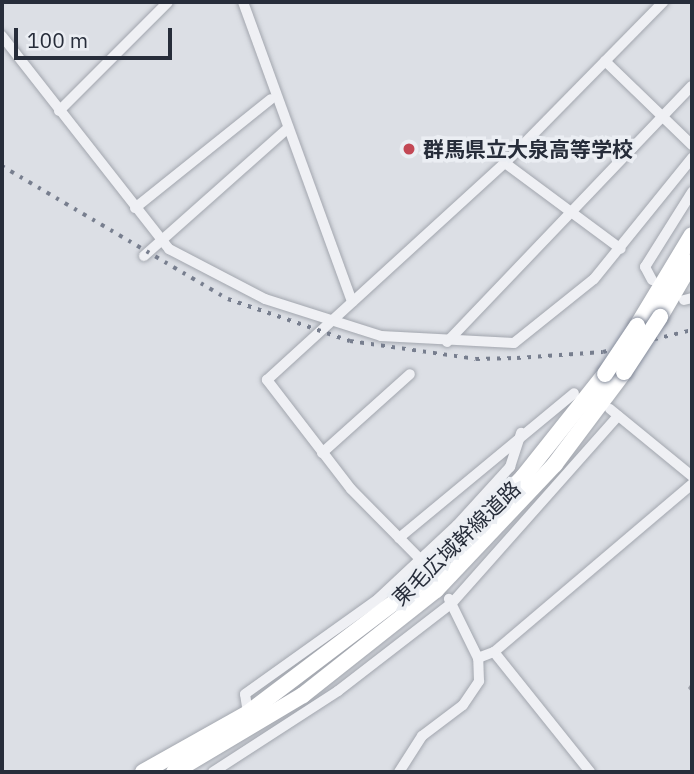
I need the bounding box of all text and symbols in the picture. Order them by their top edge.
scale bar [18,14,175,58]
text: 100 m [27,26,88,54]
place label: 群馬県立大泉高等学校 [423,136,633,162]
marker: 群馬県立大泉高等学校 [401,141,417,157]
street label: 東毛広域幹線道路 [387,476,525,610]

